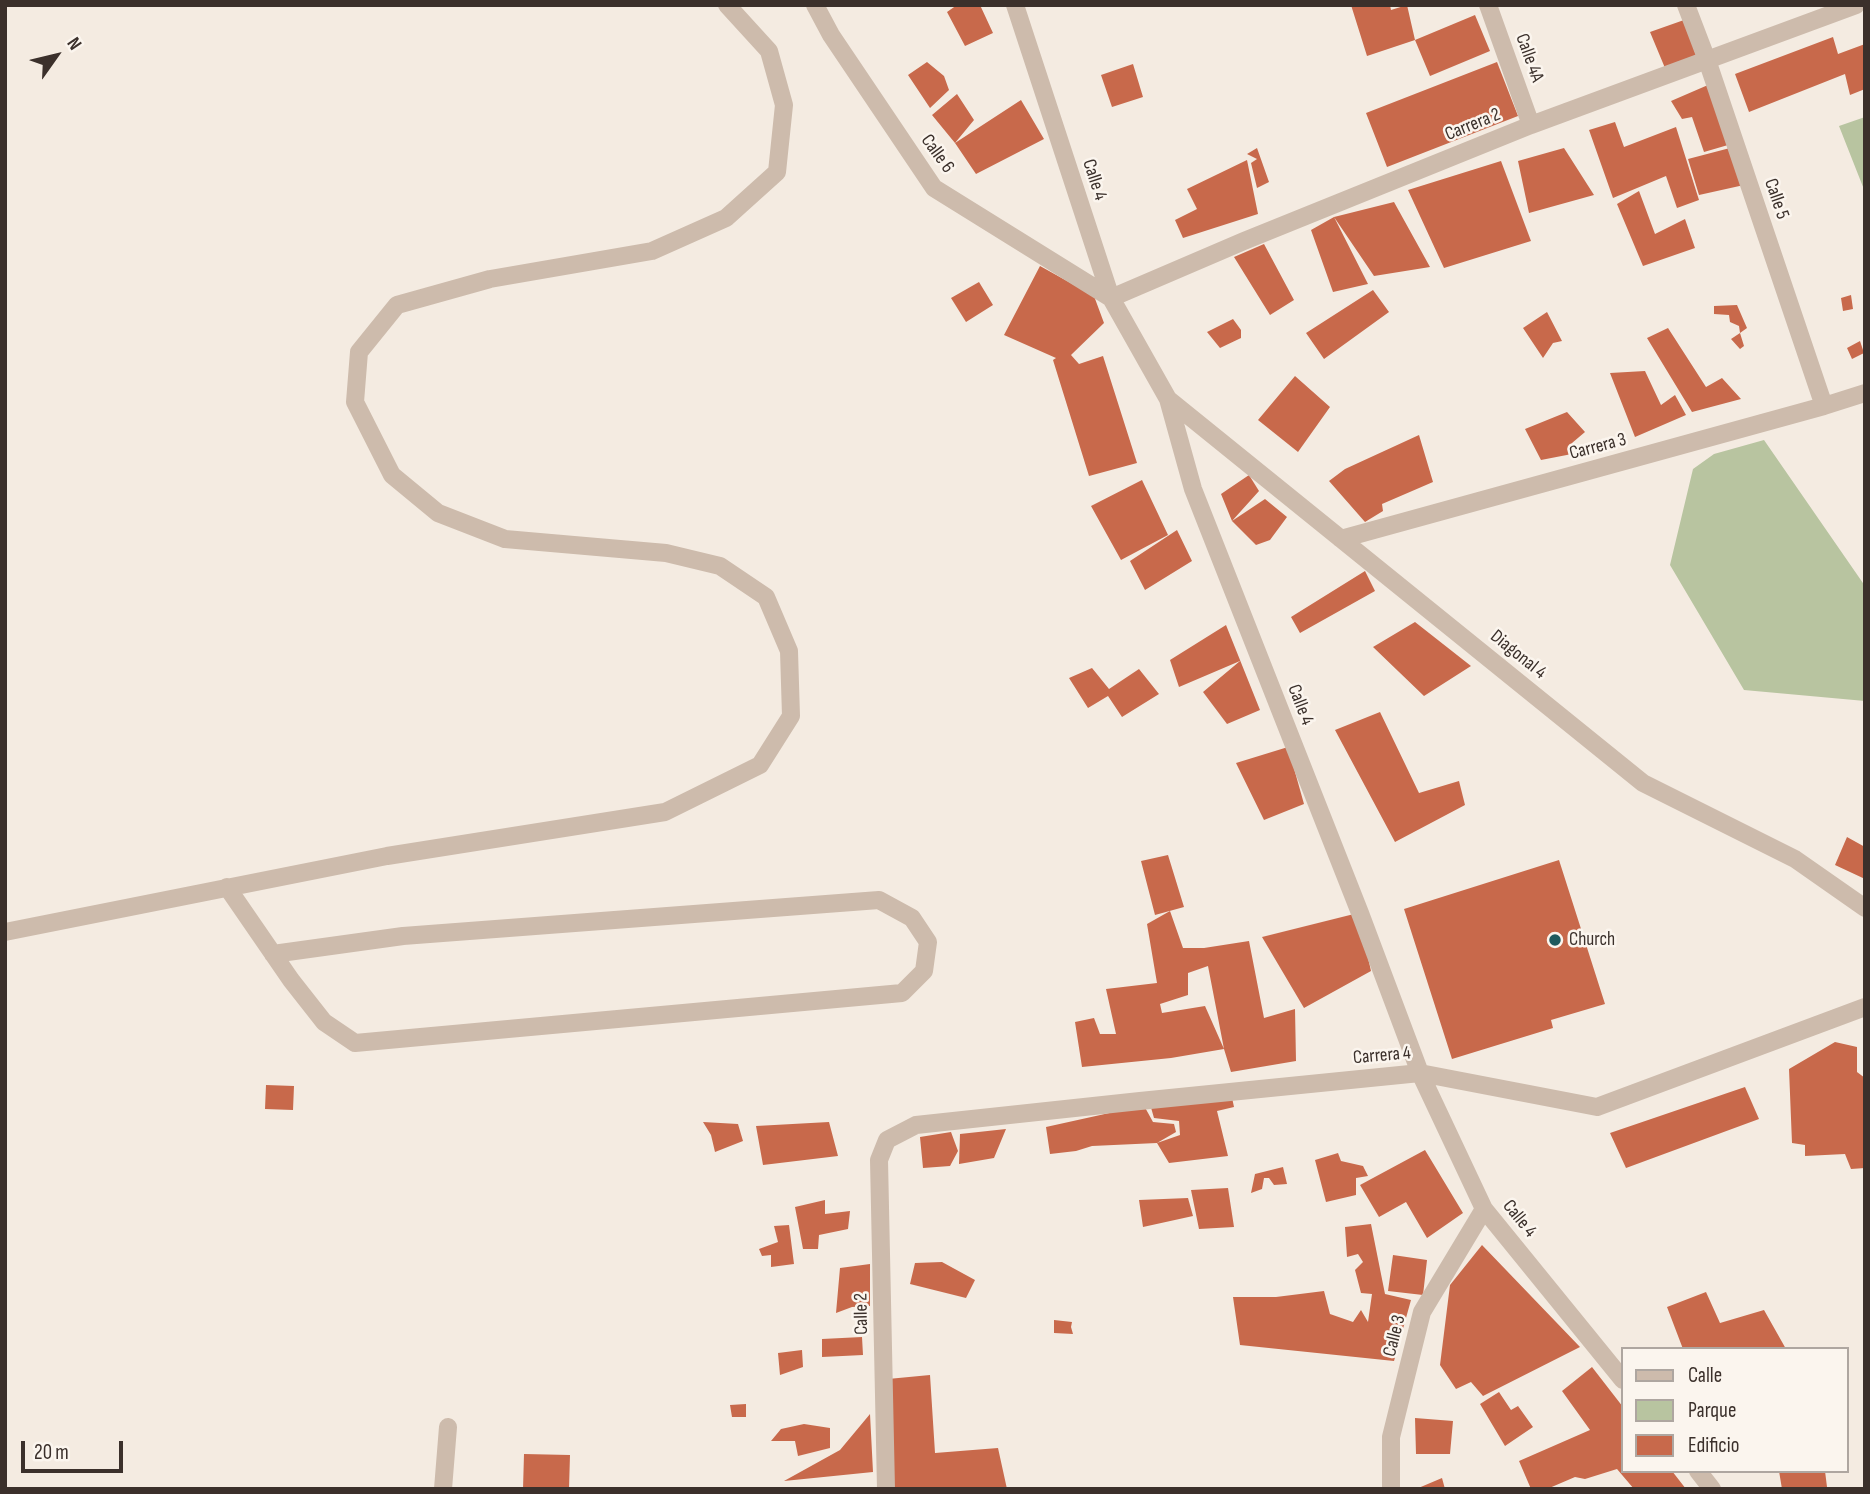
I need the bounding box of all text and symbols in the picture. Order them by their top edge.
north arrow [21,21,91,91]
street label: Calle 4A [1510,31,1548,85]
text: N [61,33,86,55]
street label: Carrera 2 [1442,104,1504,146]
street label: Calle 6 [915,130,959,178]
street label: Calle 4 [1077,157,1111,203]
street label: Calle 5 [1758,176,1794,222]
street label: Carrera 3 [1567,428,1629,466]
street label: Diagonal 4 [1485,626,1551,684]
street label: Calle 4 [1282,681,1318,729]
place label: Church [1569,929,1615,951]
marker: Church [1547,932,1563,948]
street label: Carrera 4 [1352,1042,1412,1070]
street label: Calle 4 [1497,1196,1541,1242]
street label: Calle 2 [850,1293,874,1335]
street label: Calle 3 [1379,1313,1411,1359]
legend [1622,1347,1849,1473]
text: Calle [1688,1363,1722,1388]
text: Parque [1688,1398,1736,1423]
scale bar [24,1428,126,1472]
text: Edificio [1688,1433,1739,1458]
text: 20 m [34,1440,69,1465]

